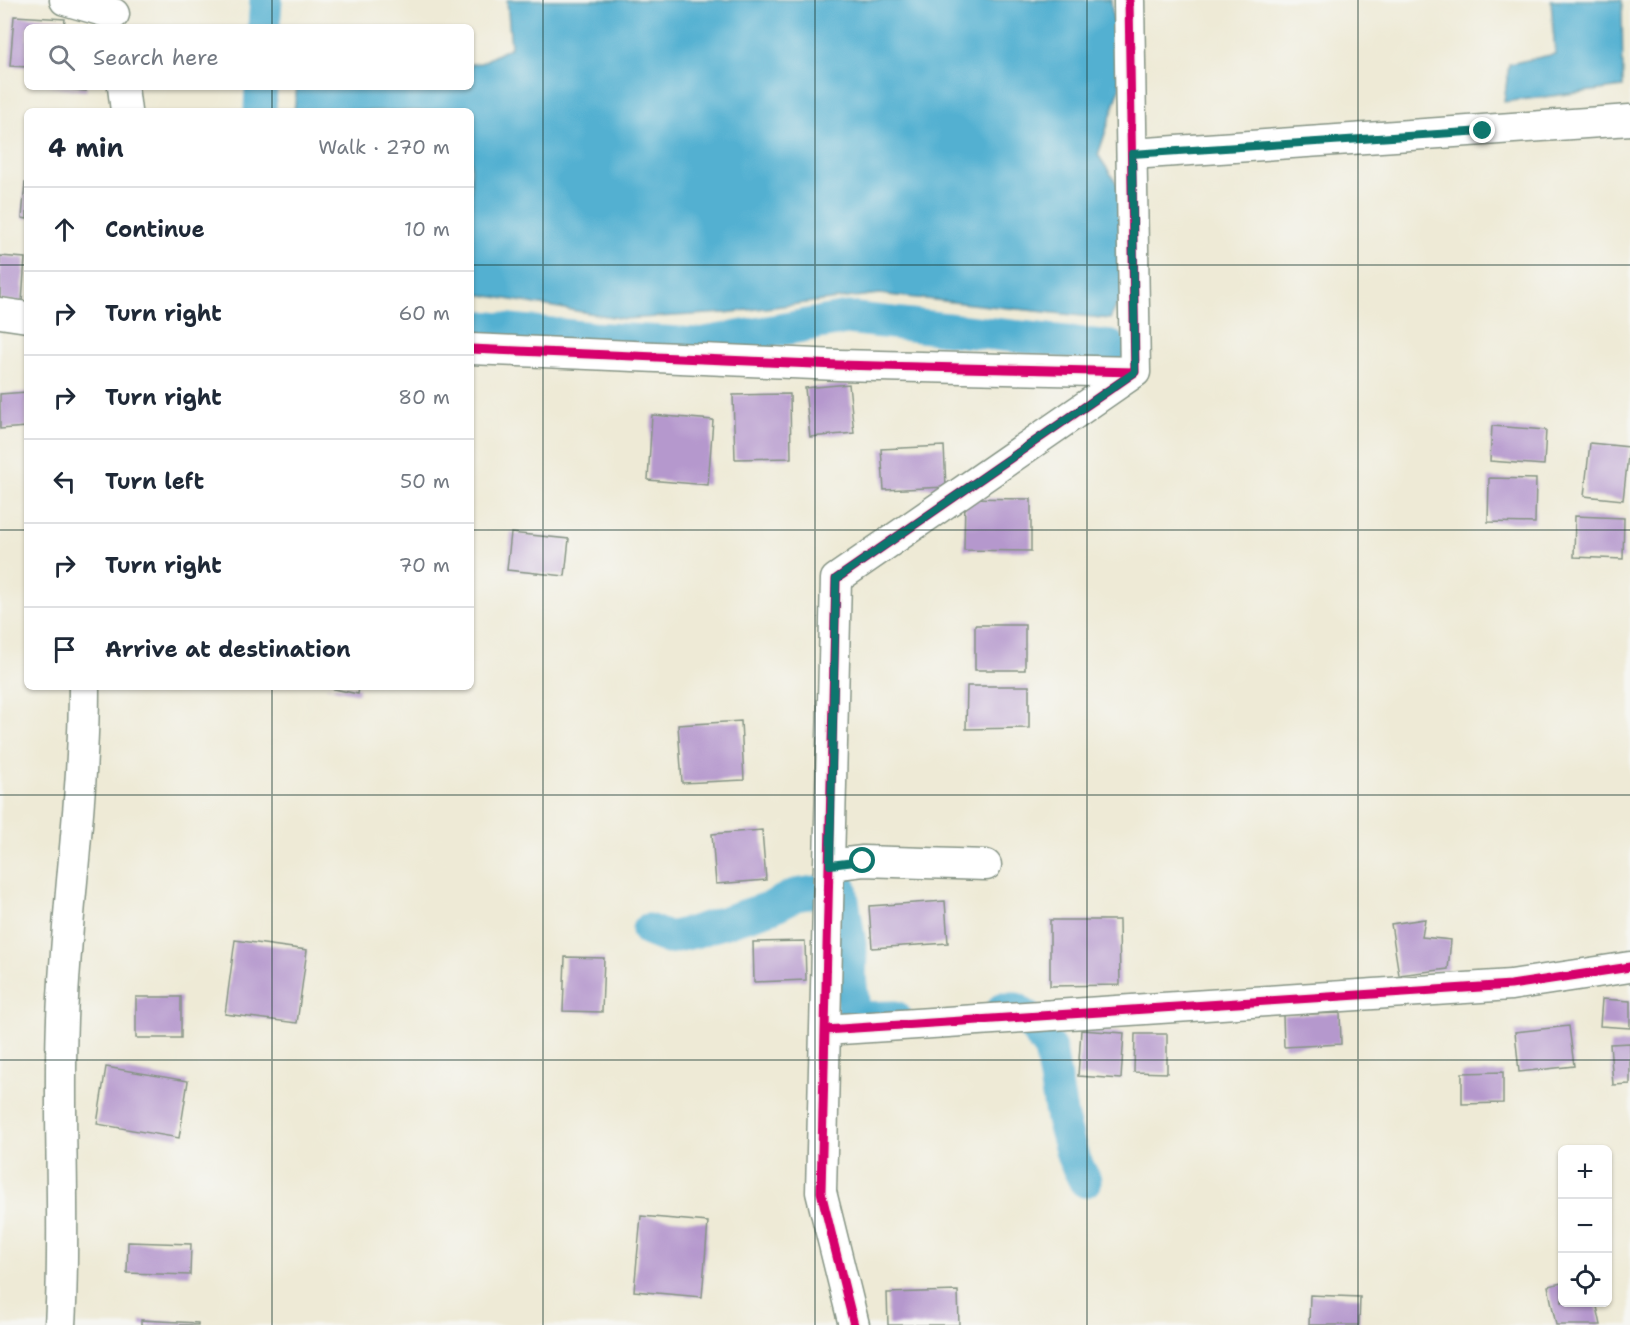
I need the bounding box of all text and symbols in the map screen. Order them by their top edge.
search box [24,24,474,90]
icon: search [45,41,78,74]
text: Search here [93,43,219,72]
route end [1469,117,1495,143]
text: 4 min [48,130,124,165]
text: Walk · 270 m [318,134,450,160]
icon: ahead [48,213,81,246]
text: Continue [105,215,205,244]
text: 10 m [404,216,450,242]
icon: right [48,297,81,330]
text: Turn right [105,299,222,328]
text: 60 m [398,300,450,326]
icon: right [48,381,81,414]
text: Turn right [105,383,222,412]
text: 80 m [398,384,450,410]
icon: left [48,465,81,498]
text: Turn left [105,467,204,496]
text: 50 m [400,468,450,494]
icon: right [48,549,81,582]
text: Turn right [105,551,222,580]
text: 70 m [398,552,450,578]
icon: arrive [48,633,81,666]
text: Arrive at destination [105,635,351,664]
route start [849,847,875,873]
map controls [1558,1145,1612,1307]
button: + [1558,1145,1612,1199]
button: − [1558,1199,1612,1253]
button: locate [1558,1253,1612,1307]

